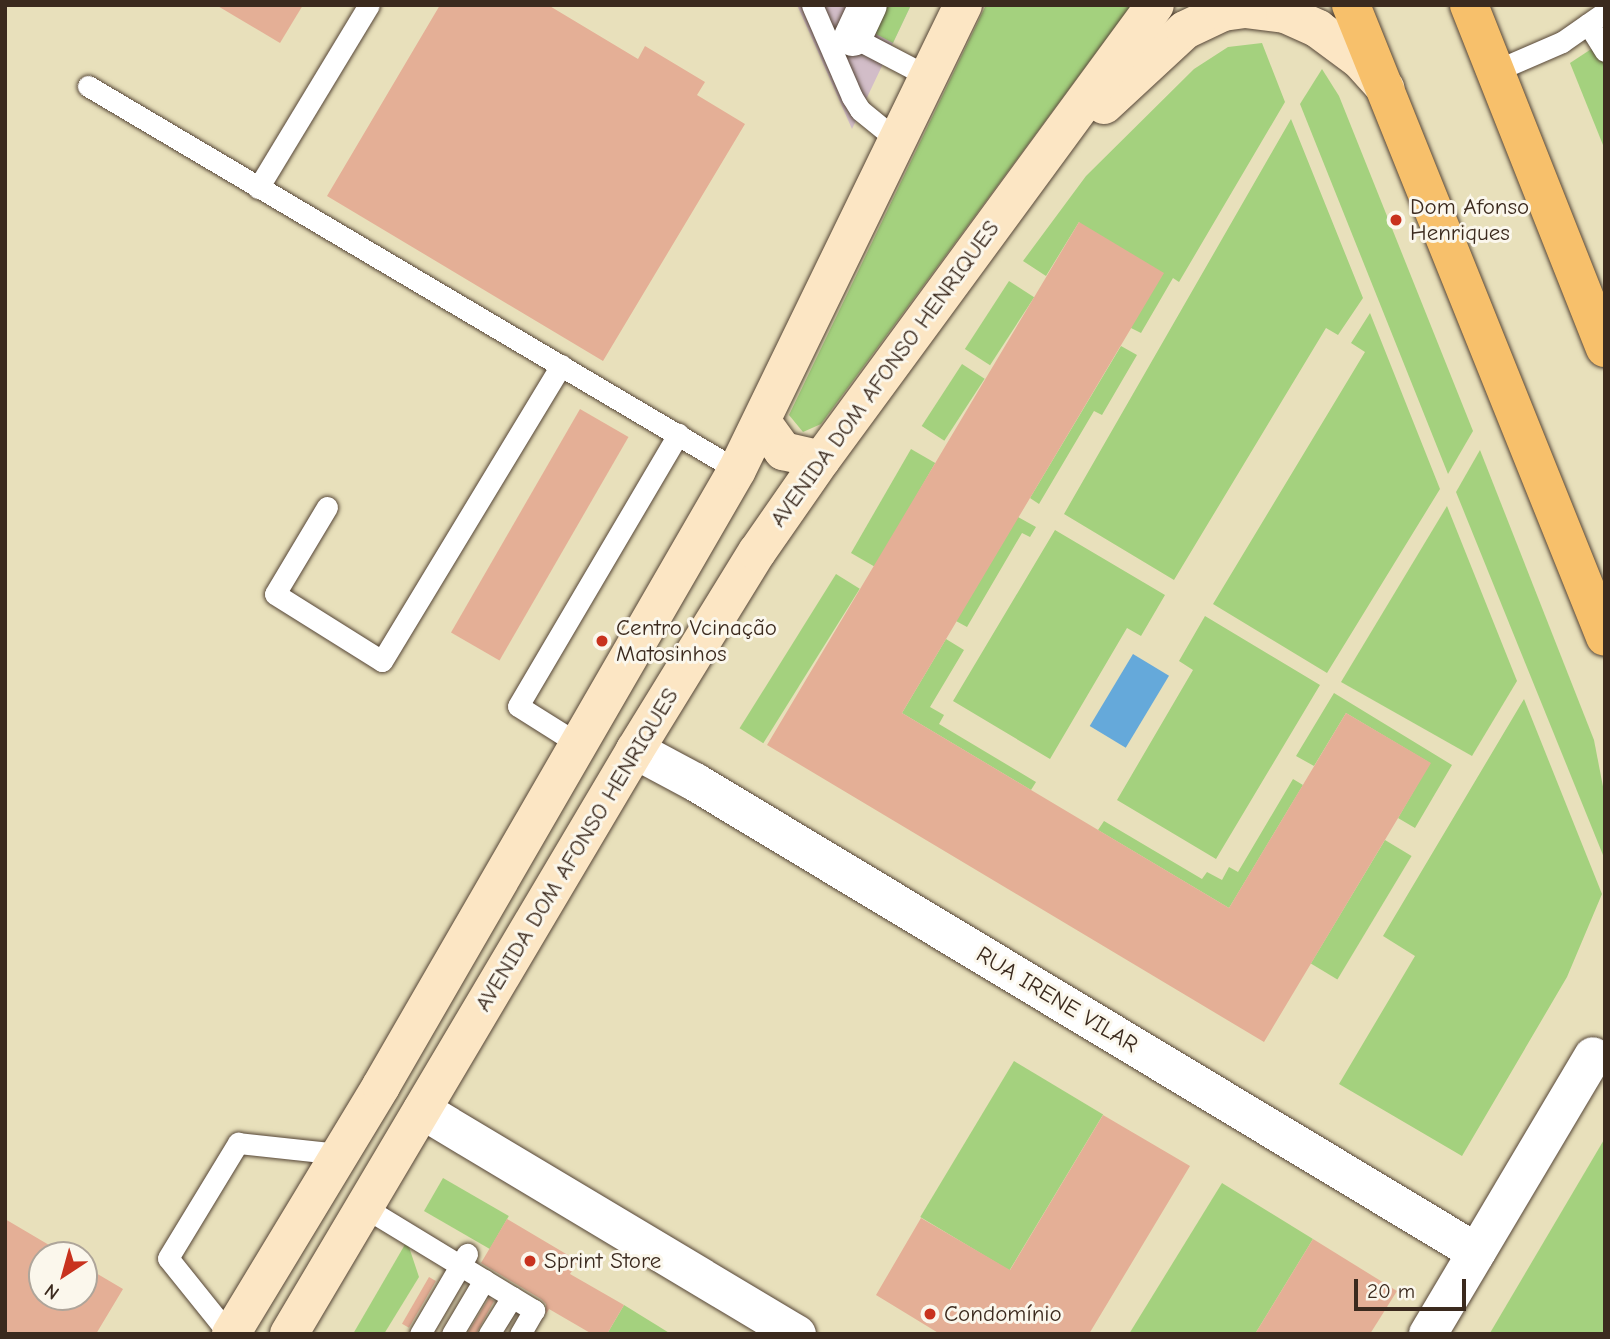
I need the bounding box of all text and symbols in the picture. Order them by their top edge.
place label: Dom Afonso Henriques [1410,193,1529,247]
marker: Dom Afonso Henriques [1388,212,1404,228]
street label: AVENIDA DOM AFONSO HENRIQUES [765,215,1005,533]
place label: Centro Vcinação Matosinhos [616,614,777,668]
marker: Centro Vcinação Matosinhos [594,633,610,649]
street label: AVENIDA DOM AFONSO HENRIQUES [469,683,685,1017]
street label: RUA IRENE VILAR [971,941,1143,1059]
north arrow [28,1241,98,1311]
place label: Sprint Store [544,1247,661,1275]
marker: Sprint Store [522,1253,538,1269]
scale bar [1358,1266,1470,1310]
text: N [40,1279,63,1304]
text: 20 m [1367,1279,1415,1303]
place label: Condomínio [944,1300,1062,1328]
marker: Condomínio [922,1306,938,1322]

